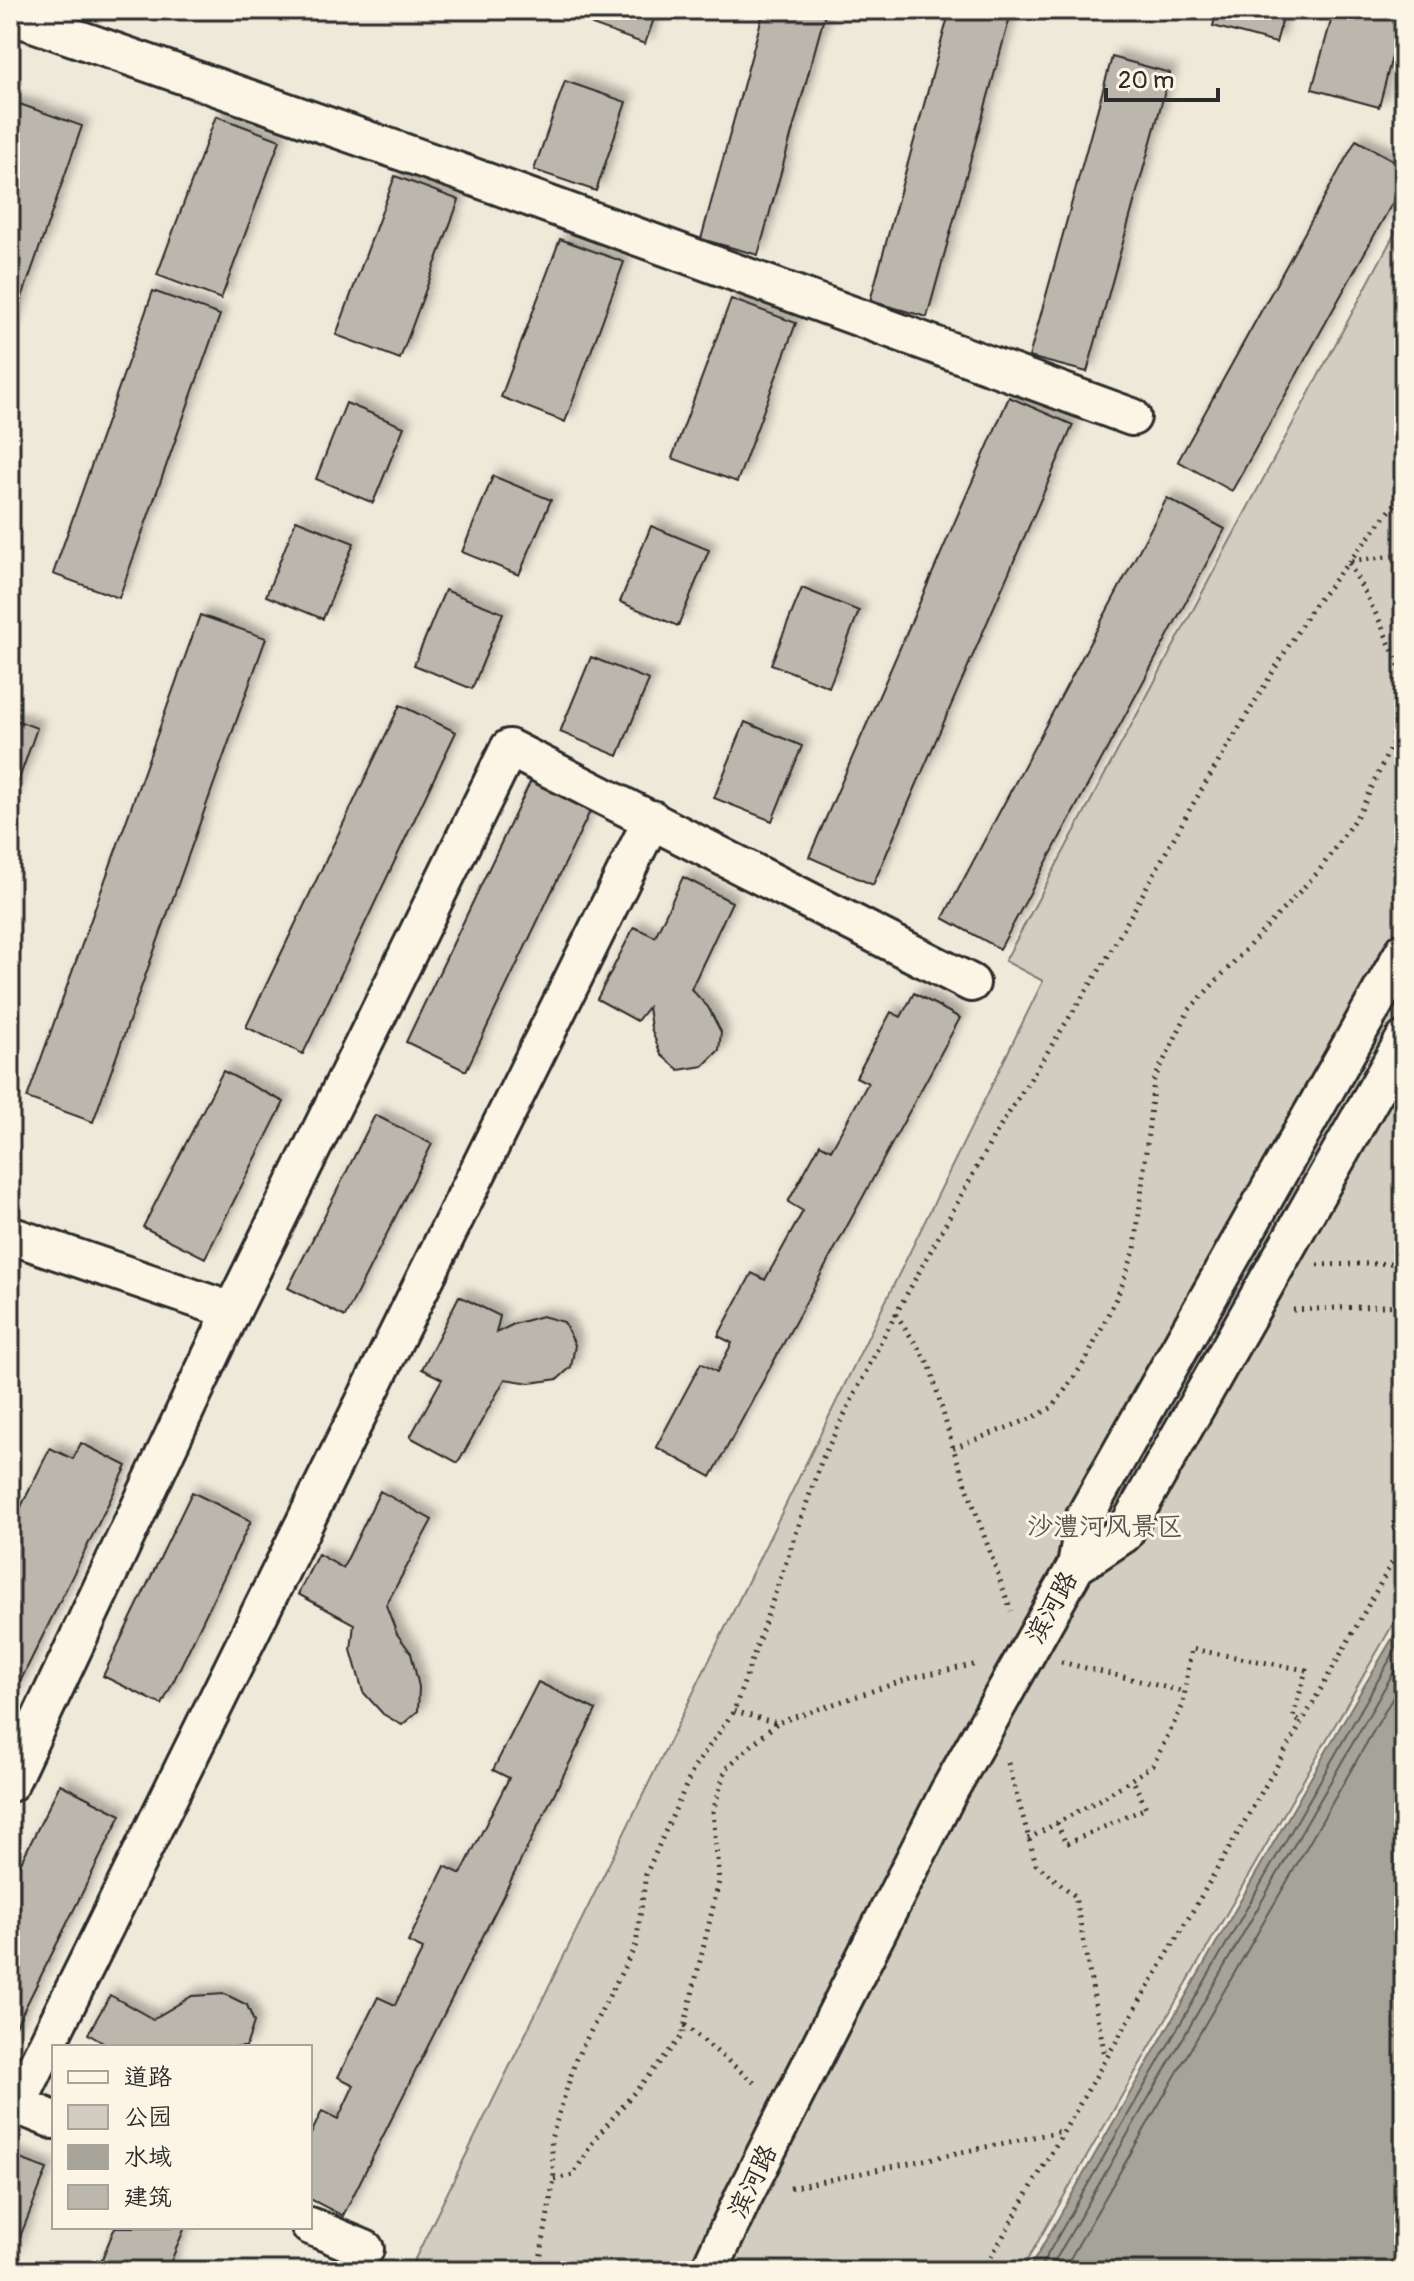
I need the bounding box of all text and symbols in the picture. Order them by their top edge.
scale bar [1106,52,1218,102]
text: 20 m [1118,66,1174,95]
park label: 沙澧河风景区 [1027,1511,1183,1543]
street label: 滨河路 [1019,1566,1085,1649]
legend [52,2045,312,2229]
text: 道路 [124,2063,172,2092]
text: 公园 [124,2103,172,2132]
street label: 滨河路 [721,2139,784,2224]
text: 水域 [124,2143,172,2172]
text: 建筑 [124,2183,172,2212]

